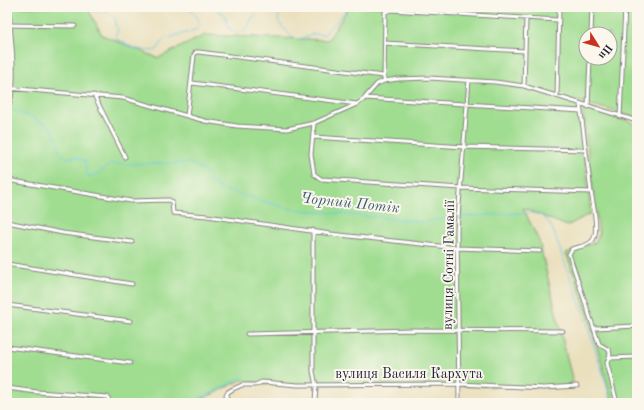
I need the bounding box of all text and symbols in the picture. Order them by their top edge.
north arrow [578,26,618,66]
text: Пн [596,42,614,60]
water label: Чорний Потік [300,191,400,217]
street label: вулиця Сотні Гамалії [441,200,457,330]
street label: вулиця Василя Кархута [335,367,483,381]

